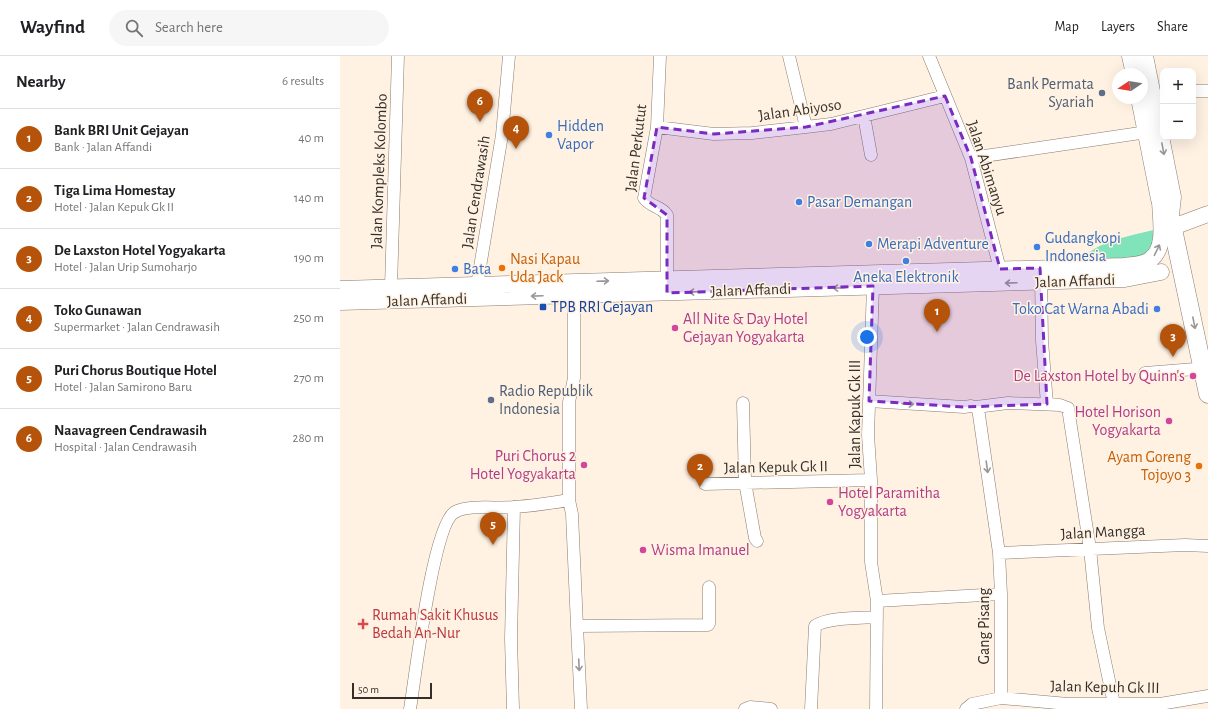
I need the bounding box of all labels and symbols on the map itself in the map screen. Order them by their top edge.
north arrow [1112,68,1148,104]
place label: Bank Permata Syariah [1007,76,1094,111]
marker: Bank Permata Syariah [1097,88,1107,98]
pin: 6 [467,89,493,122]
street label: Jalan Kompleks Kolombo [368,93,390,249]
street label: Jalan Abiyoso [757,96,843,125]
street label: Jalan Perkutut [623,103,649,193]
pin: 4 [503,116,529,149]
place label: Hidden Vapor [557,118,604,152]
street label: Jalan Abimanyu [963,119,1010,218]
marker: Hidden Vapor [544,130,554,140]
street label: Jalan Cendrawasih [459,134,493,250]
one-way arrow [1159,142,1167,155]
place label: Pasar Demangan [807,194,912,210]
marker: Pasar Demangan [794,197,804,207]
place label: Gudangkopi Indonesia [1045,230,1121,264]
place label: Merapi Adventure [877,236,989,252]
marker: Merapi Adventure [864,239,874,249]
marker: Gudangkopi Indonesia [1032,242,1042,252]
one-way arrow [1154,244,1161,256]
place label: Nasi Kapau Uda Jack [510,251,580,285]
marker: Aneka Elektronik [901,256,911,266]
place label: Bata [463,261,491,277]
marker: Nasi Kapau Uda Jack [497,263,507,273]
marker: Bata [450,264,460,274]
place label: Aneka Elektronik [853,269,959,285]
street label: Jalan Affandi [1034,272,1116,290]
one-way arrow [596,277,609,285]
one-way arrow [1005,279,1018,287]
street label: Jalan Affandi [710,281,792,299]
one-way arrow [833,284,846,291]
one-way arrow [689,288,702,296]
street label: Jalan Affandi [386,291,468,309]
one-way arrow [531,293,544,300]
place label: TPB RRI Gejayan [551,299,653,316]
pin: 1 [924,299,950,332]
place label: Toko Cat Warna Abadi [1012,301,1149,317]
marker: TPB RRI Gejayan [538,302,548,312]
marker: Toko Cat Warna Abadi [1152,304,1162,314]
place label: All Nite & Day Hotel Gejayan Yogyakarta [683,311,808,346]
one-way arrow [1190,316,1198,329]
marker: All Nite & Day Hotel Gejayan Yogyakarta [670,323,680,333]
pin: 3 [1160,324,1186,357]
your location [857,327,877,347]
street label: Jalan Kapuk Gk III [847,360,863,468]
place label: De Laxston Hotel by Quinn's [1013,368,1185,385]
marker: De Laxston Hotel by Quinn's [1188,371,1198,381]
place label: Radio Republik Indonesia [499,383,594,417]
marker: Radio Republik Indonesia [486,395,496,405]
one-way arrow [901,400,914,407]
place label: Hotel Horison Yogyakarta [1074,404,1161,439]
marker: Hotel Horison Yogyakarta [1164,416,1174,426]
place label: Puri Chorus 2 Hotel Yogyakarta [470,448,576,483]
place label: Ayam Goreng Tojoyo 3 [1107,449,1191,484]
pin: 2 [687,454,713,487]
street label: Jalan Kepuk Gk II [724,458,828,476]
marker: Puri Chorus 2 Hotel Yogyakarta [579,460,589,470]
one-way arrow [983,460,991,473]
marker: Ayam Goreng Tojoyo 3 [1194,461,1204,471]
place label: Hotel Paramitha Yogyakarta [838,485,940,520]
marker: Hotel Paramitha Yogyakarta [825,497,835,507]
pin: 5 [480,512,506,545]
street label: Jalan Mangga [1060,522,1146,542]
place label: Wisma Imanuel [651,542,750,558]
marker: Wisma Imanuel [638,545,648,555]
street label: Gang Pisang [976,587,992,664]
place label: Rumah Sakit Khusus Bedah An-Nur [372,607,499,641]
marker: Rumah Sakit Khusus Bedah An-Nur [357,618,369,630]
one-way arrow [575,658,583,671]
street label: Jalan Kepuh Gk III [1050,678,1160,696]
scale bar [352,681,432,700]

